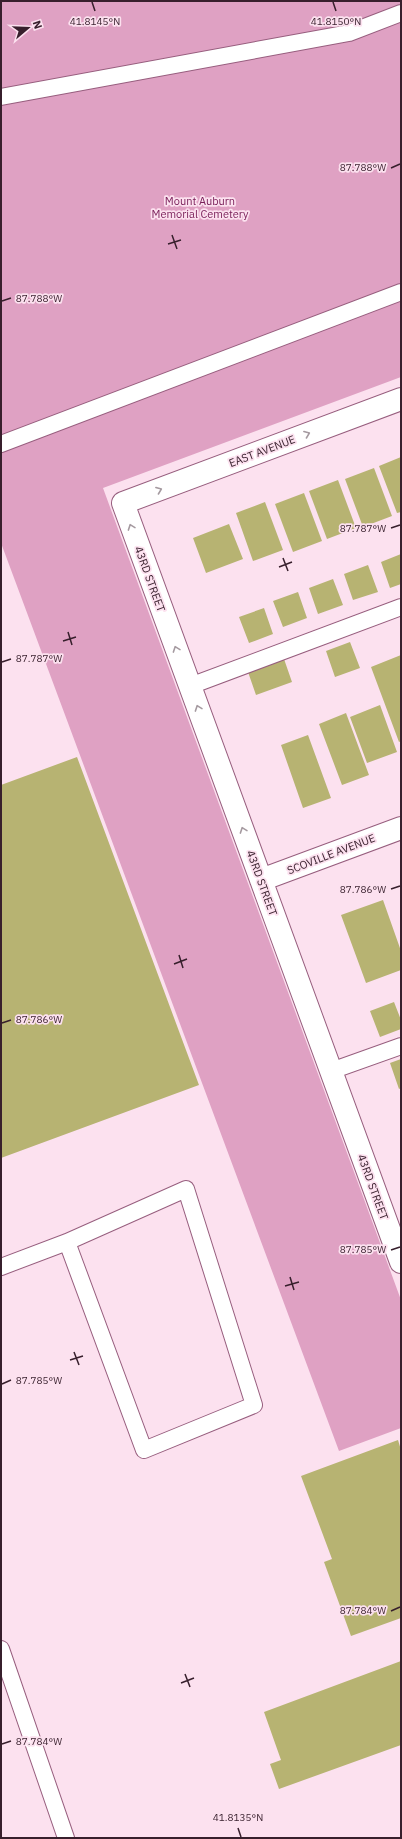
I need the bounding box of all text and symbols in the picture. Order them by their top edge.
north arrow [8,8,48,48]
text: 41.8145°N [70,15,120,28]
text: 41.8150°N [311,15,361,28]
text: N [30,19,45,31]
text: 87.788°W [340,161,386,174]
park label: Mount Auburn Memorial Cemetery [152,194,249,221]
text: 87.788°W [16,292,62,305]
one-way arrow [303,431,310,439]
street label: EAST AVENUE [227,432,297,470]
one-way arrow [156,486,163,494]
text: 87.787°W [340,522,386,535]
one-way arrow [128,524,136,531]
street label: 43RD STREET [132,544,169,614]
one-way arrow [173,646,181,653]
text: 87.787°W [16,652,62,665]
one-way arrow [194,705,202,712]
one-way arrow [239,827,247,834]
street label: SCOVILLE AVENUE [285,831,377,877]
street label: 43RD STREET [244,848,281,918]
text: 87.786°W [340,883,386,896]
text: 87.786°W [16,1013,62,1026]
street label: 43RD STREET [355,1152,392,1222]
text: 87.785°W [340,1243,386,1256]
text: 87.785°W [16,1374,62,1387]
text: 87.784°W [340,1604,386,1617]
text: 87.784°W [16,1735,62,1748]
text: 41.8135°N [213,1811,263,1824]

